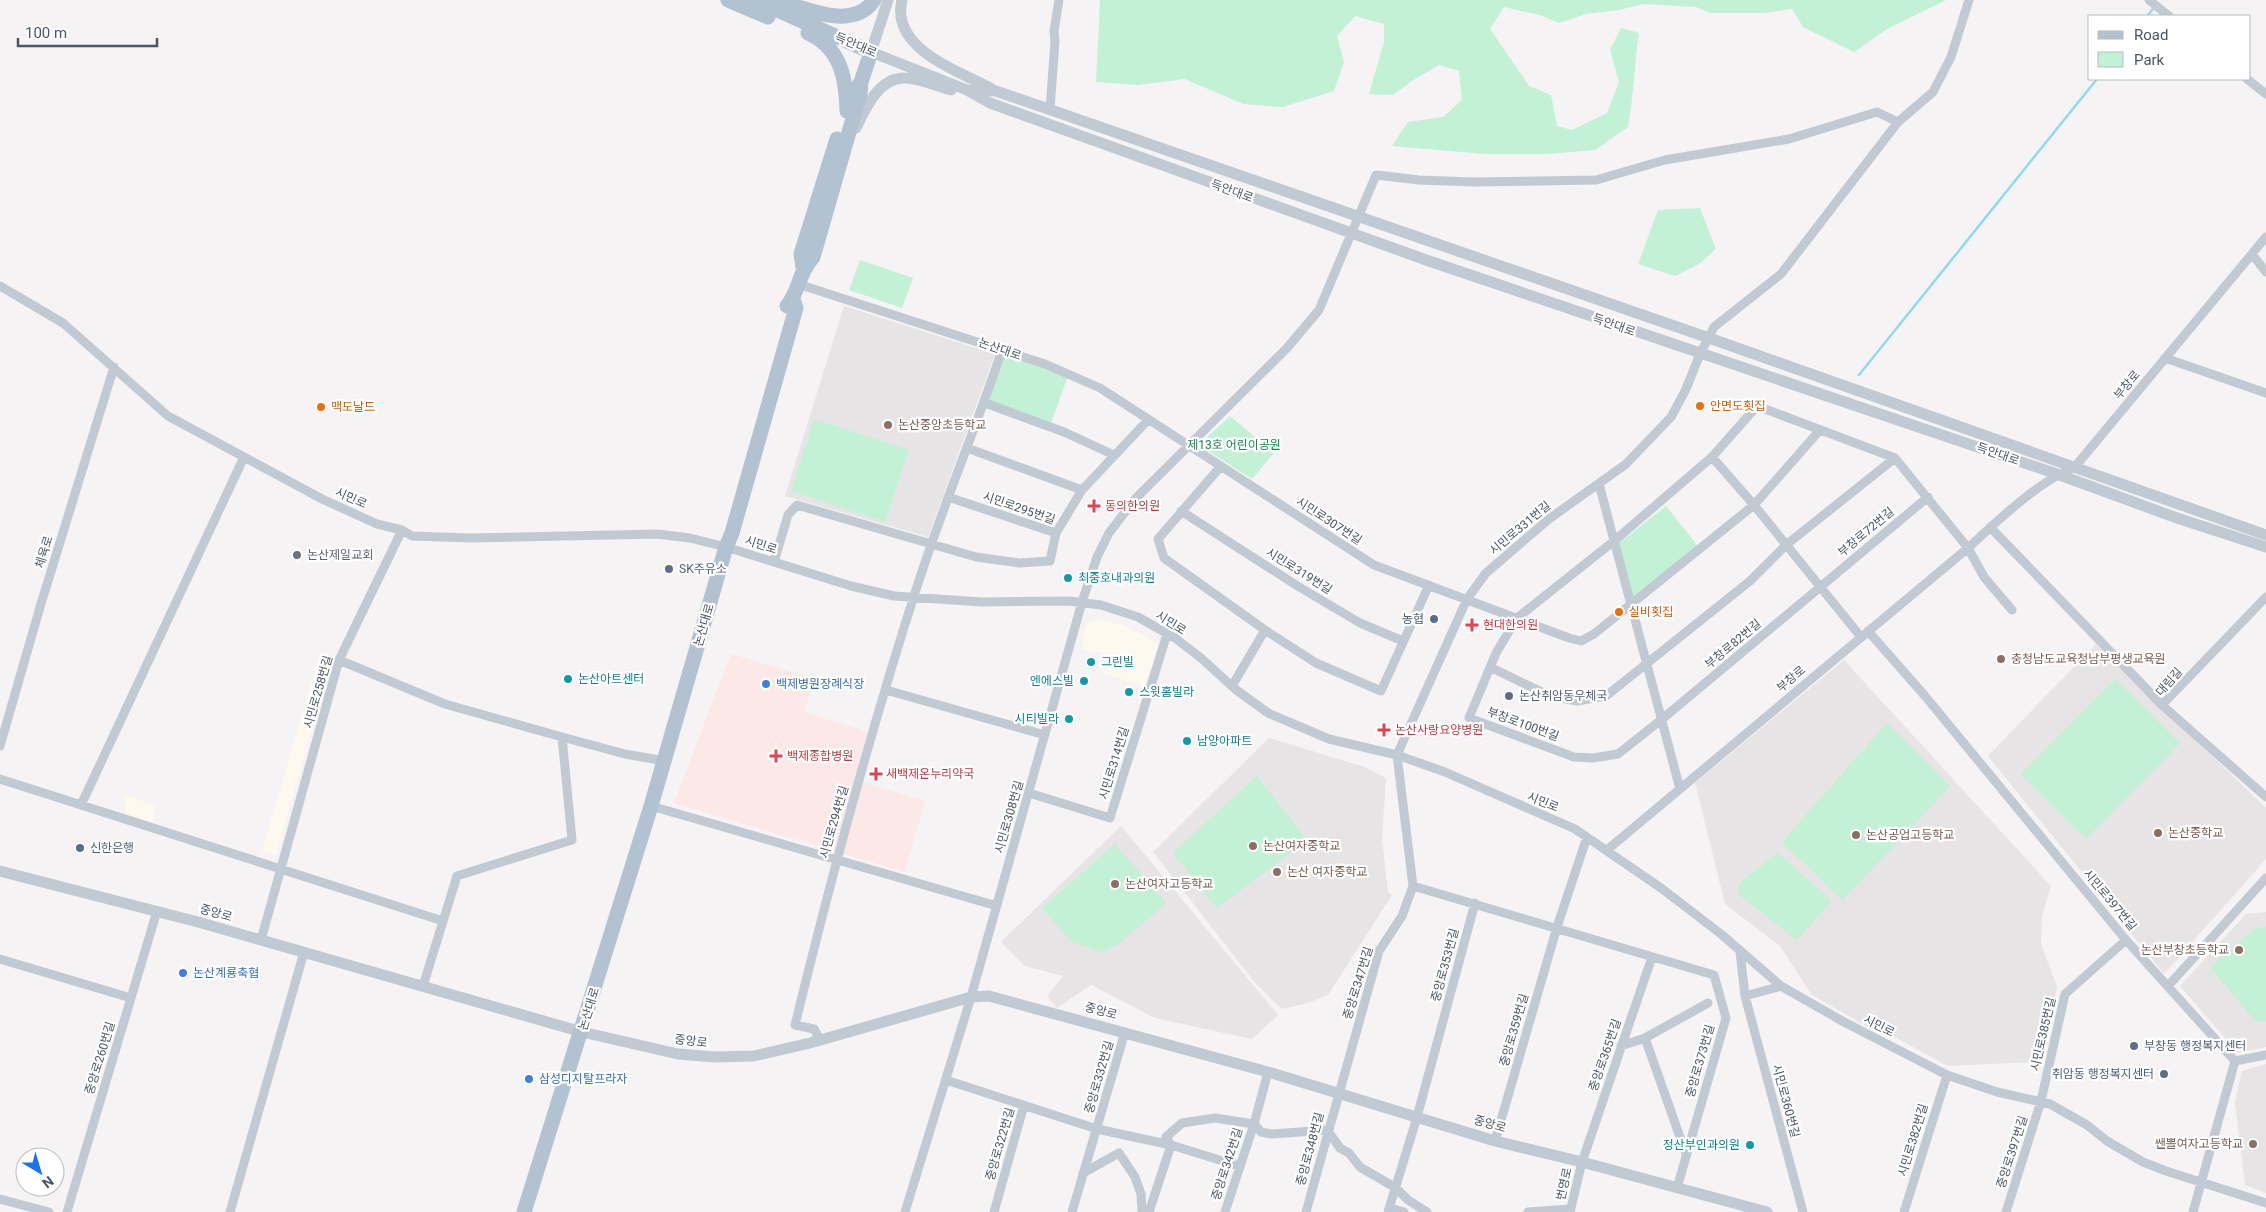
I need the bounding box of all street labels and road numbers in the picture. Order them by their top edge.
street label: 득안대로 [833,30,879,60]
street label: 득안대로 [1209,177,1255,205]
street label: 득안대로 [1591,311,1637,339]
street label: 논산대로 [977,335,1023,363]
street label: 부창로 [2111,368,2143,402]
street label: 득안대로 [1975,440,2021,468]
street label: 시민로 [333,485,369,511]
street label: 시민로295번길 [981,489,1057,527]
street label: 시민로307번길 [1294,495,1364,547]
street label: 시민로331번길 [1487,498,1553,558]
street label: 부창로72번길 [1835,505,1897,559]
street label: 시민로 [743,533,779,557]
street label: 체육로 [32,534,56,570]
street label: 시민로319번길 [1263,545,1335,597]
street label: 논산대로 [691,602,717,648]
street label: 시민로 [1153,608,1189,638]
street label: 부창로82번길 [1702,617,1764,671]
street label: 시민로258번길 [301,654,335,730]
street label: 부창로 [1774,663,1808,695]
street label: 대림길 [2153,665,2185,699]
street label: 부창로100번길 [1485,705,1561,743]
street label: 시민로314번길 [1096,725,1132,801]
street label: 시민로308번길 [992,779,1026,855]
street label: 시민로294번길 [817,784,851,860]
street label: 시민로 [1525,789,1561,815]
street label: 시민로397번길 [2080,867,2140,933]
street label: 중앙로 [198,902,234,924]
street label: 중앙로353번길 [1428,927,1462,1003]
street label: 중앙로347번길 [1340,945,1376,1021]
street label: 논산대로 [576,986,602,1032]
street label: 중앙로359번길 [1497,992,1531,1068]
street label: 시민로385번길 [2028,996,2058,1072]
street label: 중앙로 [1083,1000,1119,1022]
street label: 시민로 [1861,1012,1897,1040]
street label: 중앙로365번길 [1586,1017,1624,1093]
street label: 중앙로260번길 [82,1020,118,1096]
street label: 중앙로373번길 [1683,1023,1717,1099]
street label: 중앙로 [674,1032,708,1050]
street label: 중앙로332번길 [1082,1039,1116,1115]
street label: 시민로360번길 [1769,1063,1803,1139]
street label: 시민로382번길 [1895,1102,1931,1178]
street label: 중앙로322번길 [983,1106,1017,1182]
street label: 중앙로348번길 [1293,1111,1327,1187]
street label: 중앙로 [1472,1113,1508,1135]
street label: 중앙로397번길 [1994,1114,2030,1190]
street label: 중앙로342번길 [1209,1126,1245,1202]
street label: 번영로 [1553,1166,1575,1202]

